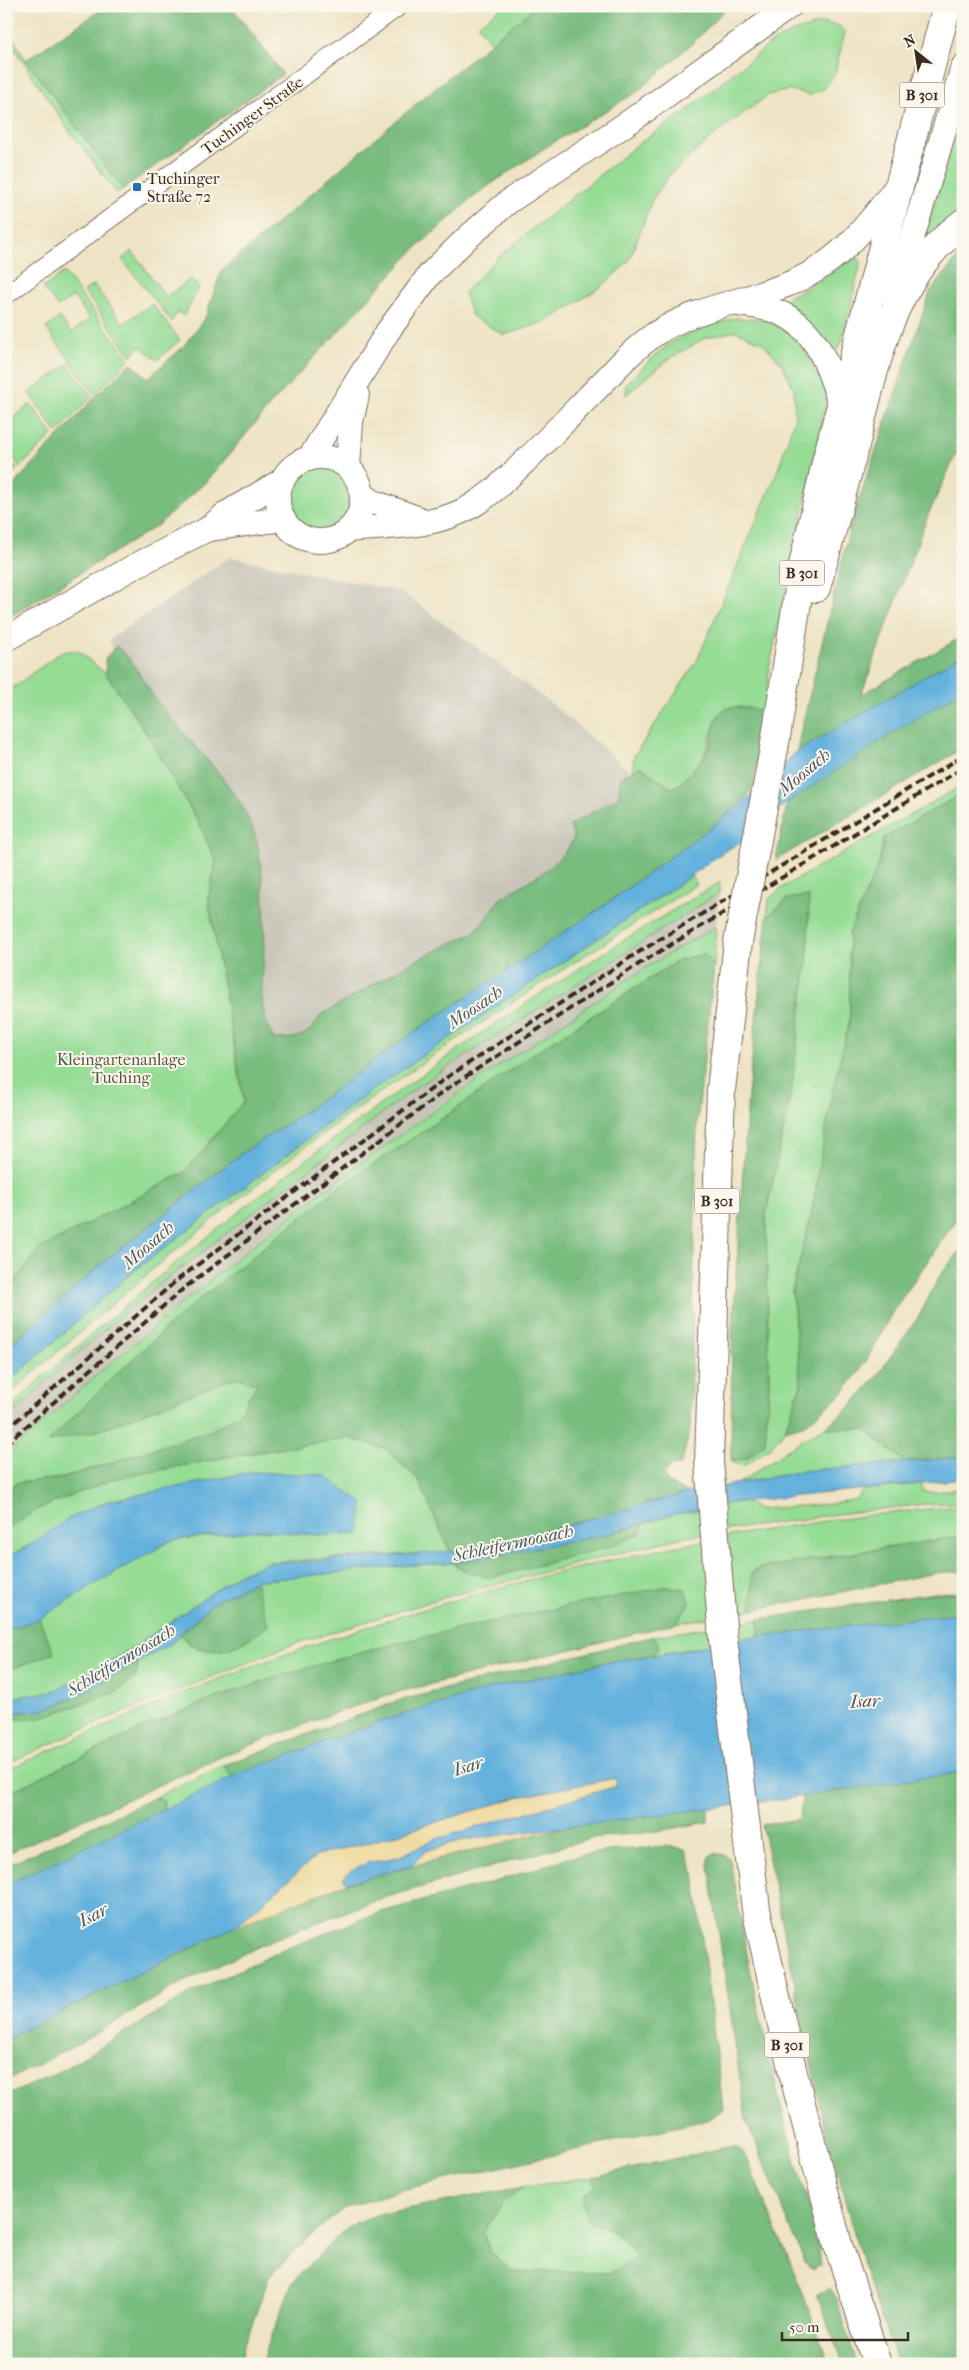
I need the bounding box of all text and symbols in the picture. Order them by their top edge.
north arrow [892,28,942,78]
text: N [901,31,919,51]
street label: Tuchinger Straße [198,72,307,159]
road number: B 301 [900,82,944,108]
place label: Tuchinger Straße 72 [147,169,220,206]
marker: Tuchinger Straße 72 [131,181,143,193]
road number: B 301 [780,560,824,586]
water label: Moosach [772,744,835,802]
water label: Moosach [442,981,507,1035]
park label: Kleingartenanlage Tuching [57,1050,185,1087]
road number: B 301 [694,1188,740,1214]
water label: Moosach [117,1217,179,1275]
water label: Schleifermoosach [450,1520,575,1567]
water label: Schleifermoosach [62,1620,179,1702]
water label: Isar [848,1690,882,1713]
water label: Isar [450,1751,487,1781]
water label: Isar [74,1898,113,1932]
road number: B 301 [764,2032,810,2058]
scale bar [782,2310,908,2342]
text: 50 m [789,2318,820,2336]

